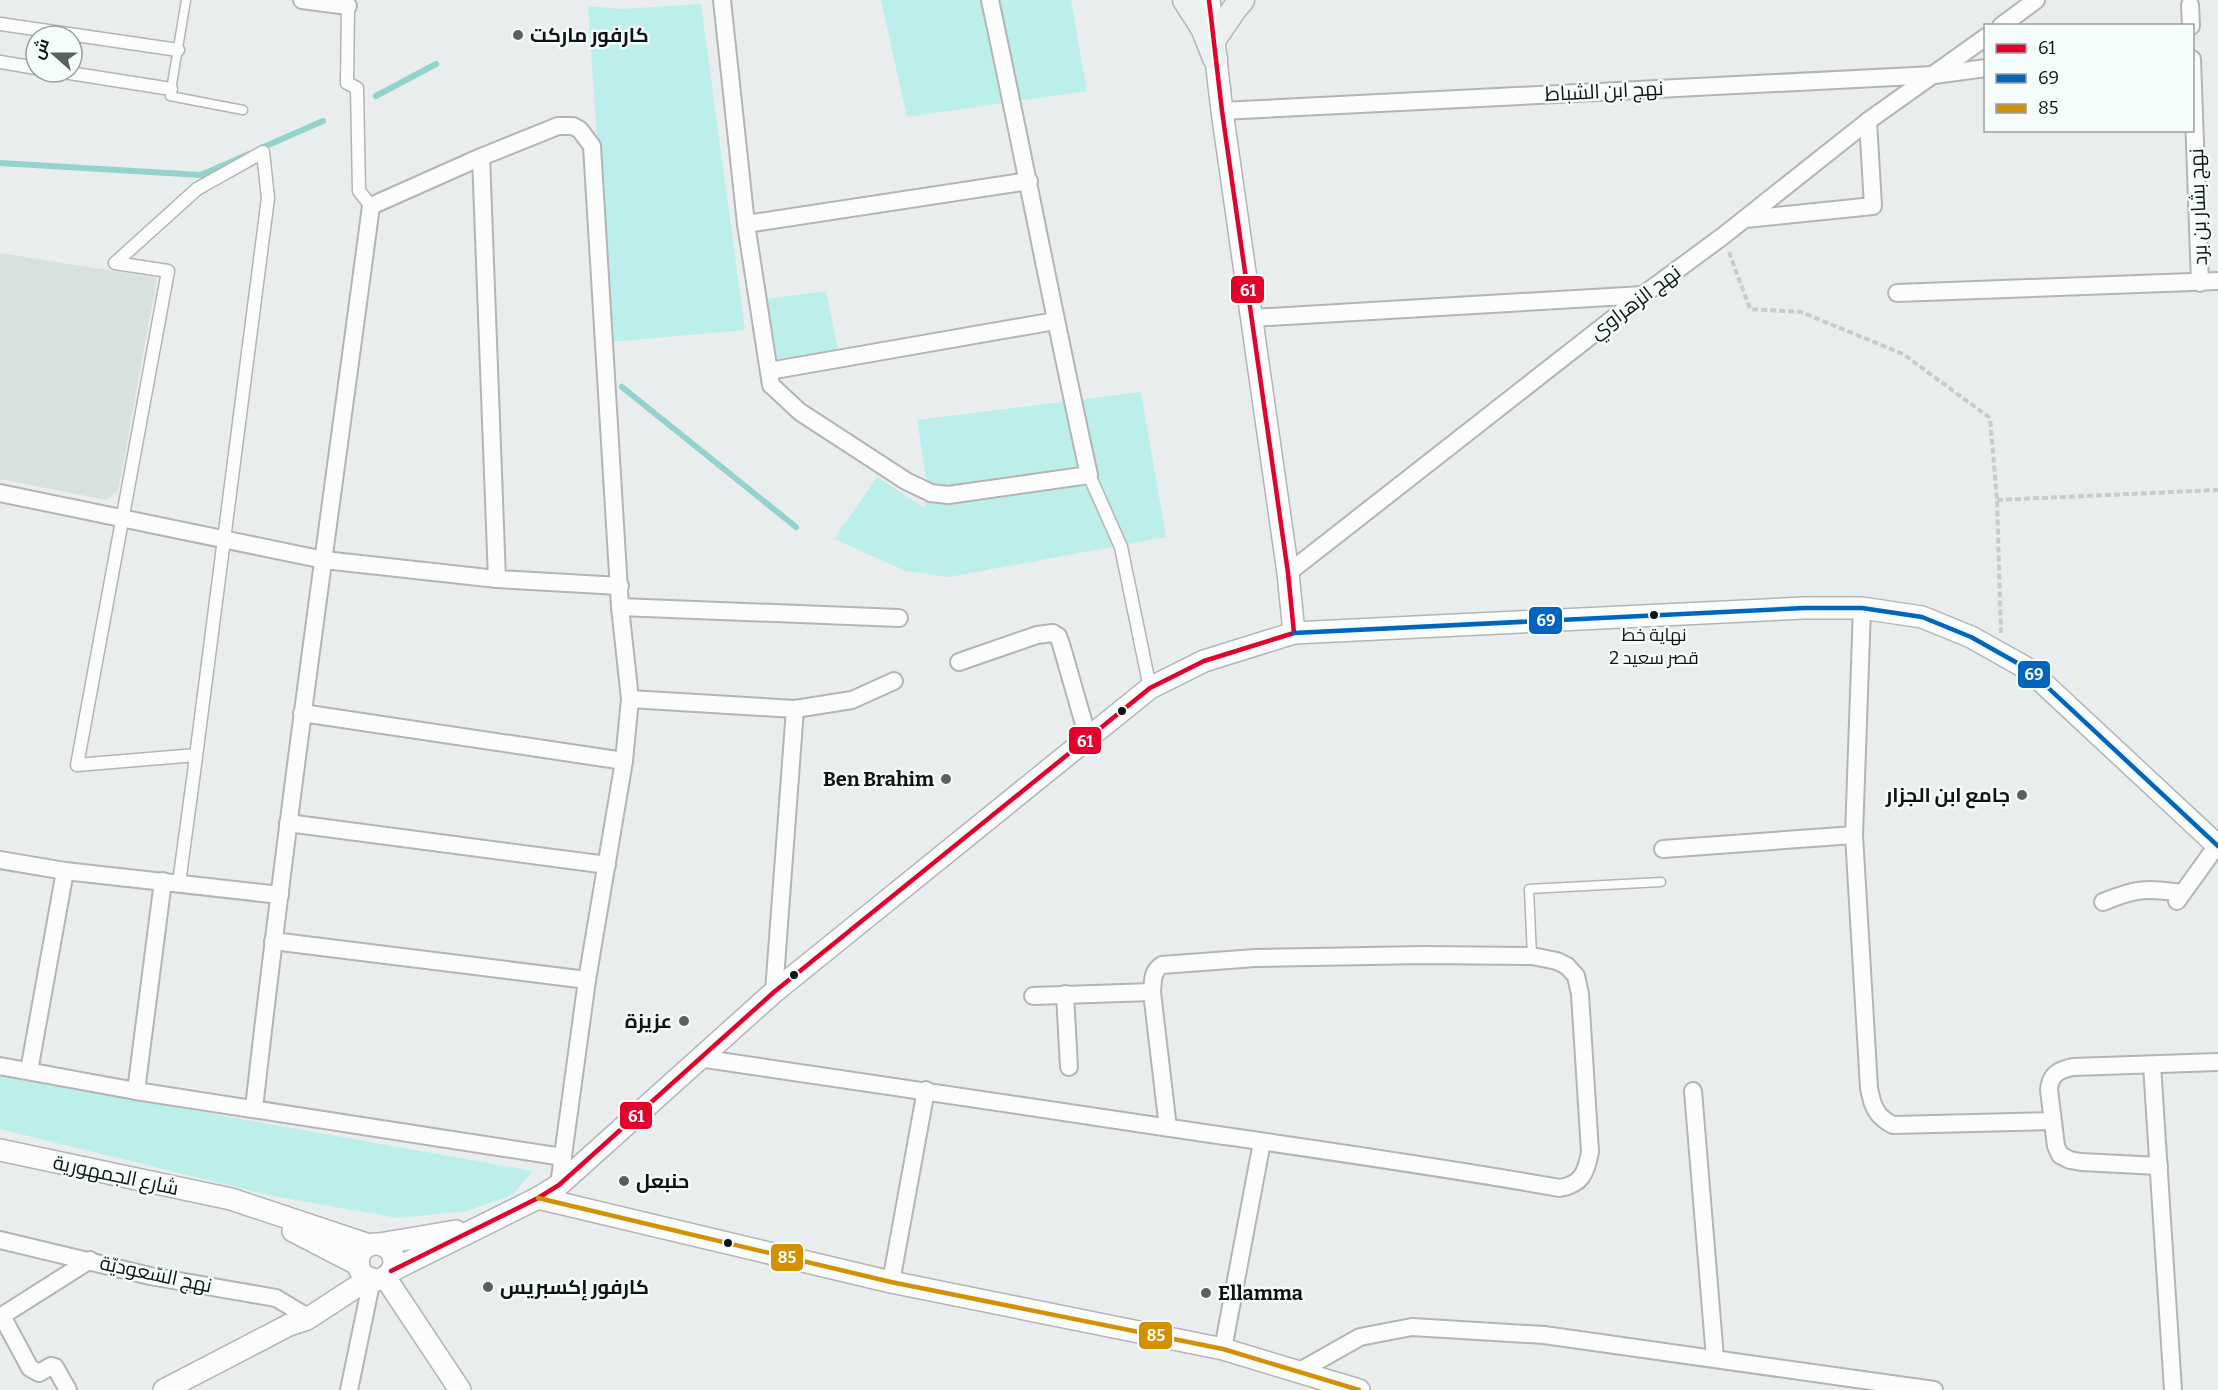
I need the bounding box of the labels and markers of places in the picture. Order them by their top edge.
place label: كارفور ماركت [530,23,649,47]
marker: كارفور ماركت [511,28,525,42]
marker: نهاية خط قصر سعيد 2 [1648,609,1660,621]
place label: نهاية خط قصر سعيد 2 [1609,624,1699,669]
unlabelled marker [1116,705,1128,717]
place label: Ben Brahim [823,767,934,791]
marker: Ben Brahim [939,772,953,786]
place label: جامع ابن الجزار [1885,783,2010,809]
marker: جامع ابن الجزار [2015,788,2029,802]
unlabelled marker [788,969,800,981]
place label: عزيزة [625,1009,672,1033]
marker: عزيزة [677,1014,691,1028]
place label: حنبعل [636,1169,689,1193]
marker: حنبعل [617,1174,631,1188]
unlabelled marker [722,1237,734,1249]
place label: كارفور إكسبريس [500,1275,649,1301]
marker: كارفور إكسبريس [481,1280,495,1294]
place label: Ellamma [1218,1281,1303,1305]
marker: Ellamma [1199,1286,1213,1300]

